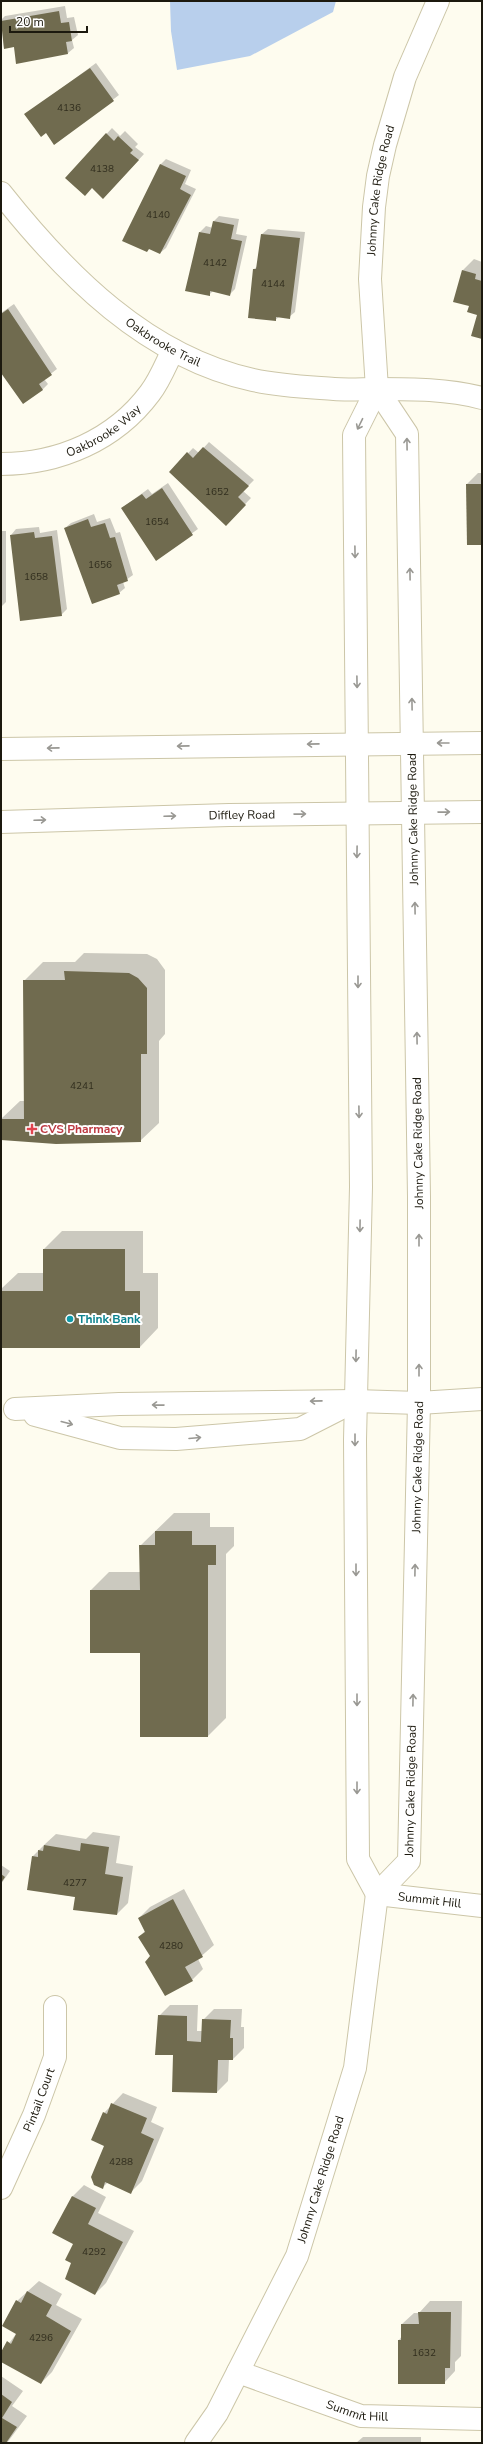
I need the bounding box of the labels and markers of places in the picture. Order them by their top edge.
place label: CVS Pharmacy [40,1121,123,1137]
marker: CVS Pharmacy [27,1124,37,1134]
place label: Think Bank [78,1311,141,1327]
marker: Think Bank [65,1314,75,1324]

